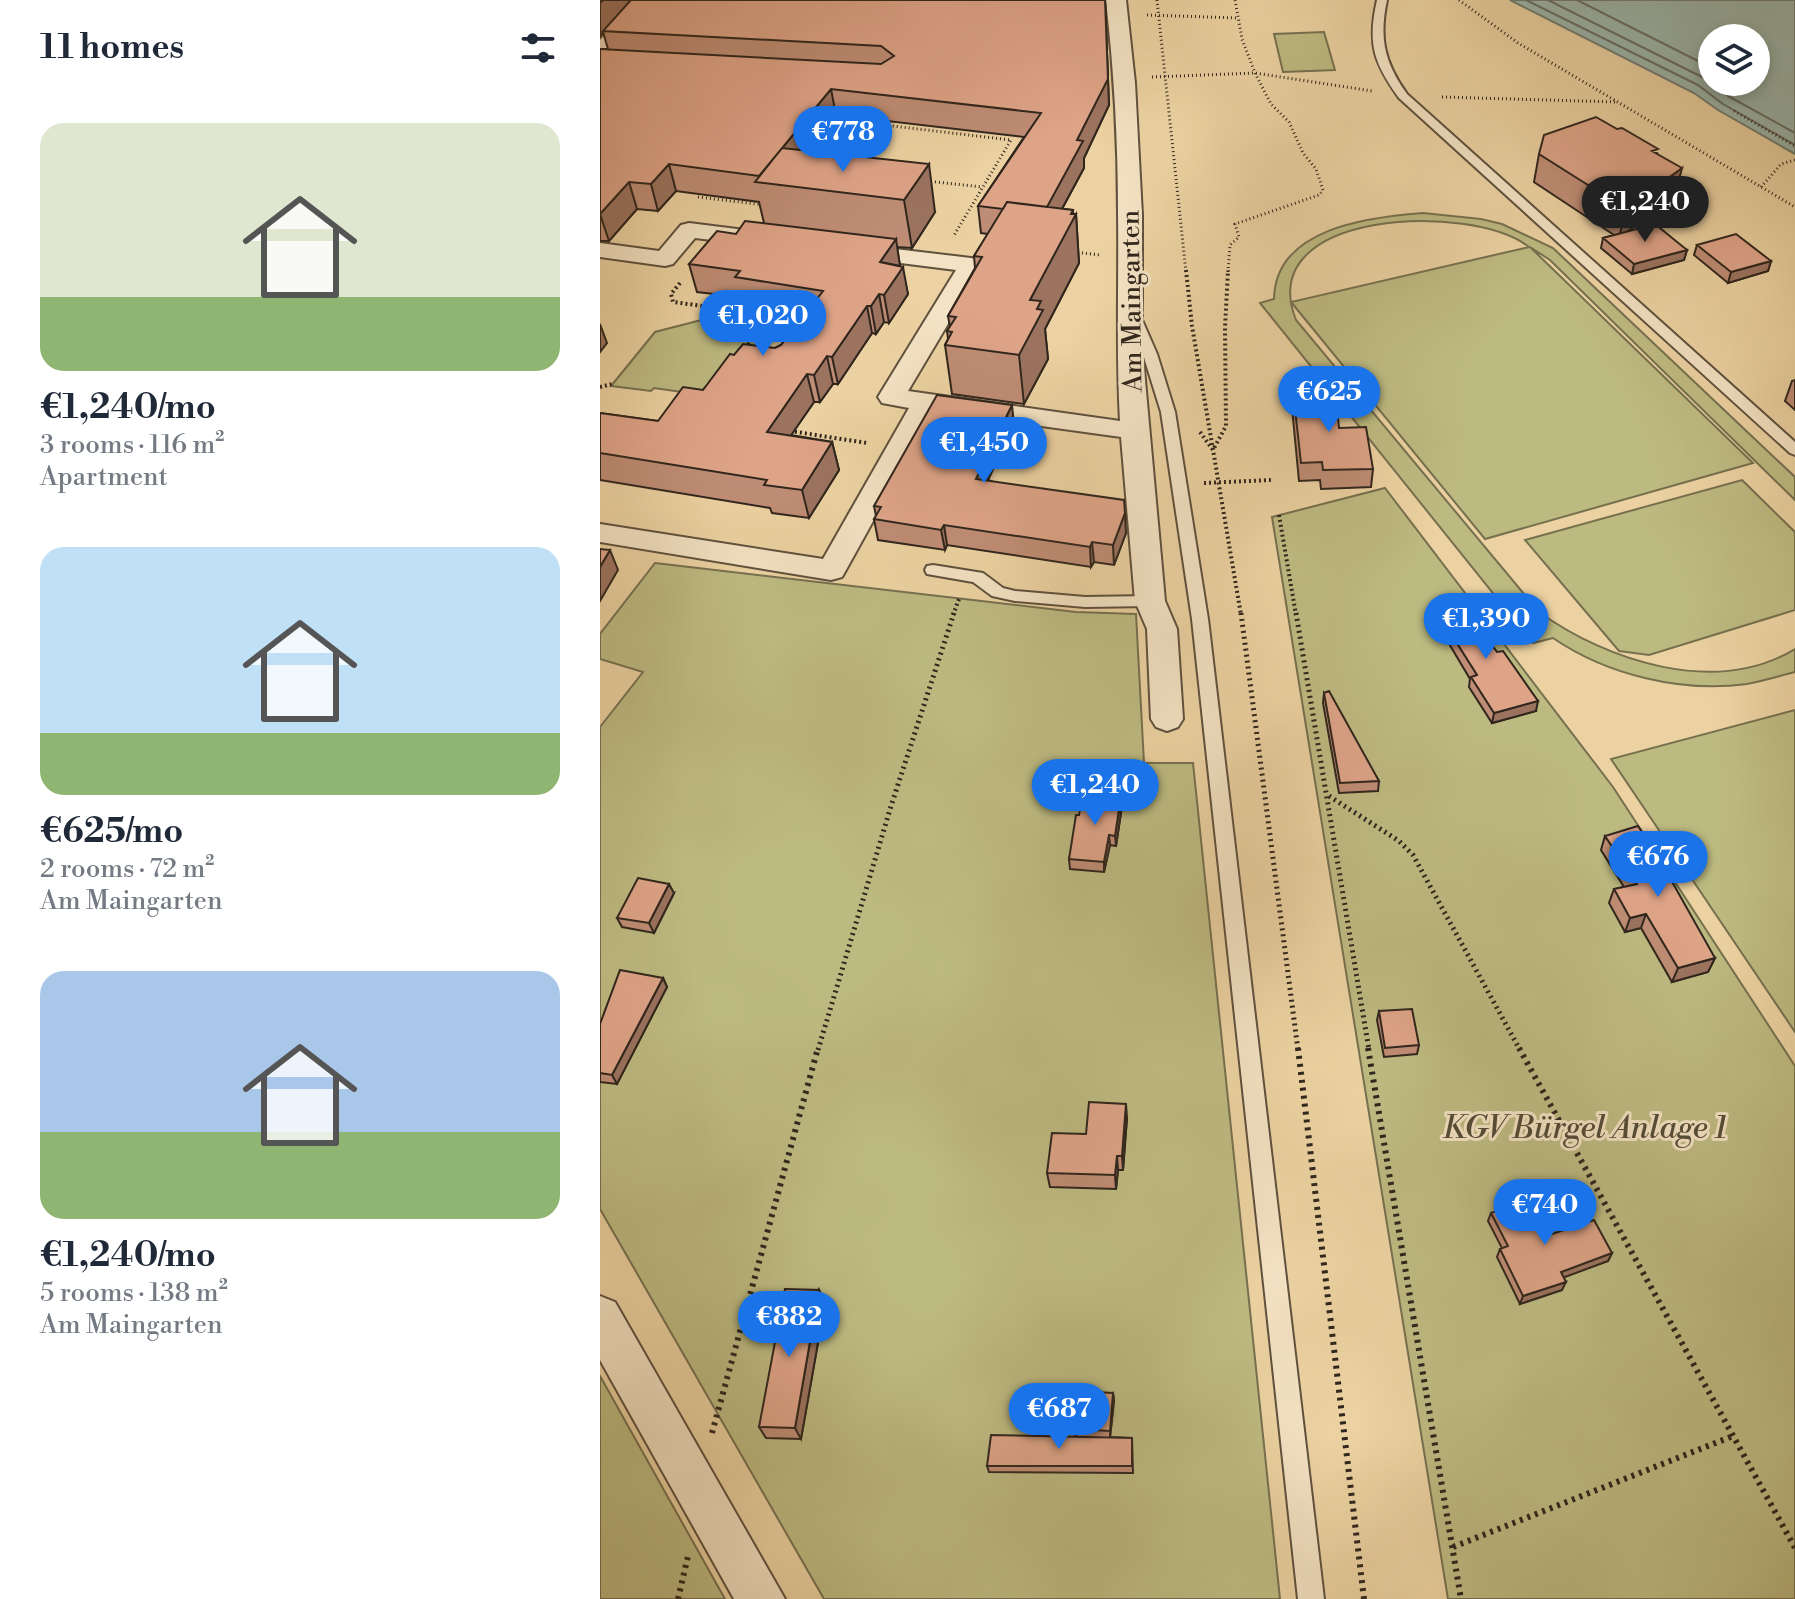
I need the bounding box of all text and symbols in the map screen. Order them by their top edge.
map controls [1698,24,1770,96]
button: layers [1698,24,1770,96]
icon: filters [516,26,560,70]
text: 11 homes [40,27,184,69]
pin: €778 [796,106,890,174]
text: €778 [811,116,875,148]
icon: home [228,175,372,319]
pin: €1,240 [1580,176,1710,244]
text: €1,240 [1600,186,1690,218]
street label: Am Maingarten [1114,210,1150,393]
pin: €1,020 [698,290,828,358]
text: €1,020 [717,300,809,332]
pin: €625 [1282,366,1376,434]
text: €625 [1296,376,1362,408]
text: €1,240/mo [40,387,216,429]
pin: €1,450 [919,417,1049,485]
text: €1,450 [939,427,1029,459]
text: 3 rooms · 116 m² [40,429,224,461]
text: Apartment [40,461,168,493]
pin: €1,390 [1421,593,1551,661]
icon: home [228,599,372,743]
text: €1,390 [1442,603,1530,635]
pin: €1,240 [1030,759,1160,827]
text: €1,240 [1050,769,1140,801]
text: €625/mo [40,811,183,853]
pin: €676 [1611,831,1705,899]
text: €676 [1627,841,1689,873]
text: 2 rooms · 72 m² [40,853,214,885]
text: Am Maingarten [40,885,222,917]
icon: home [228,1023,372,1167]
park label: KGV Bürgel Anlage 1 [1442,1108,1726,1148]
pin: €740 [1498,1179,1592,1247]
text: €740 [1512,1189,1578,1221]
text: €1,240/mo [40,1235,216,1277]
text: 5 rooms · 138 m² [40,1277,228,1309]
pin: €882 [742,1291,836,1359]
text: €882 [756,1301,822,1333]
text: Am Maingarten [40,1309,222,1341]
pin: €687 [1012,1383,1106,1451]
text: €687 [1027,1393,1091,1425]

